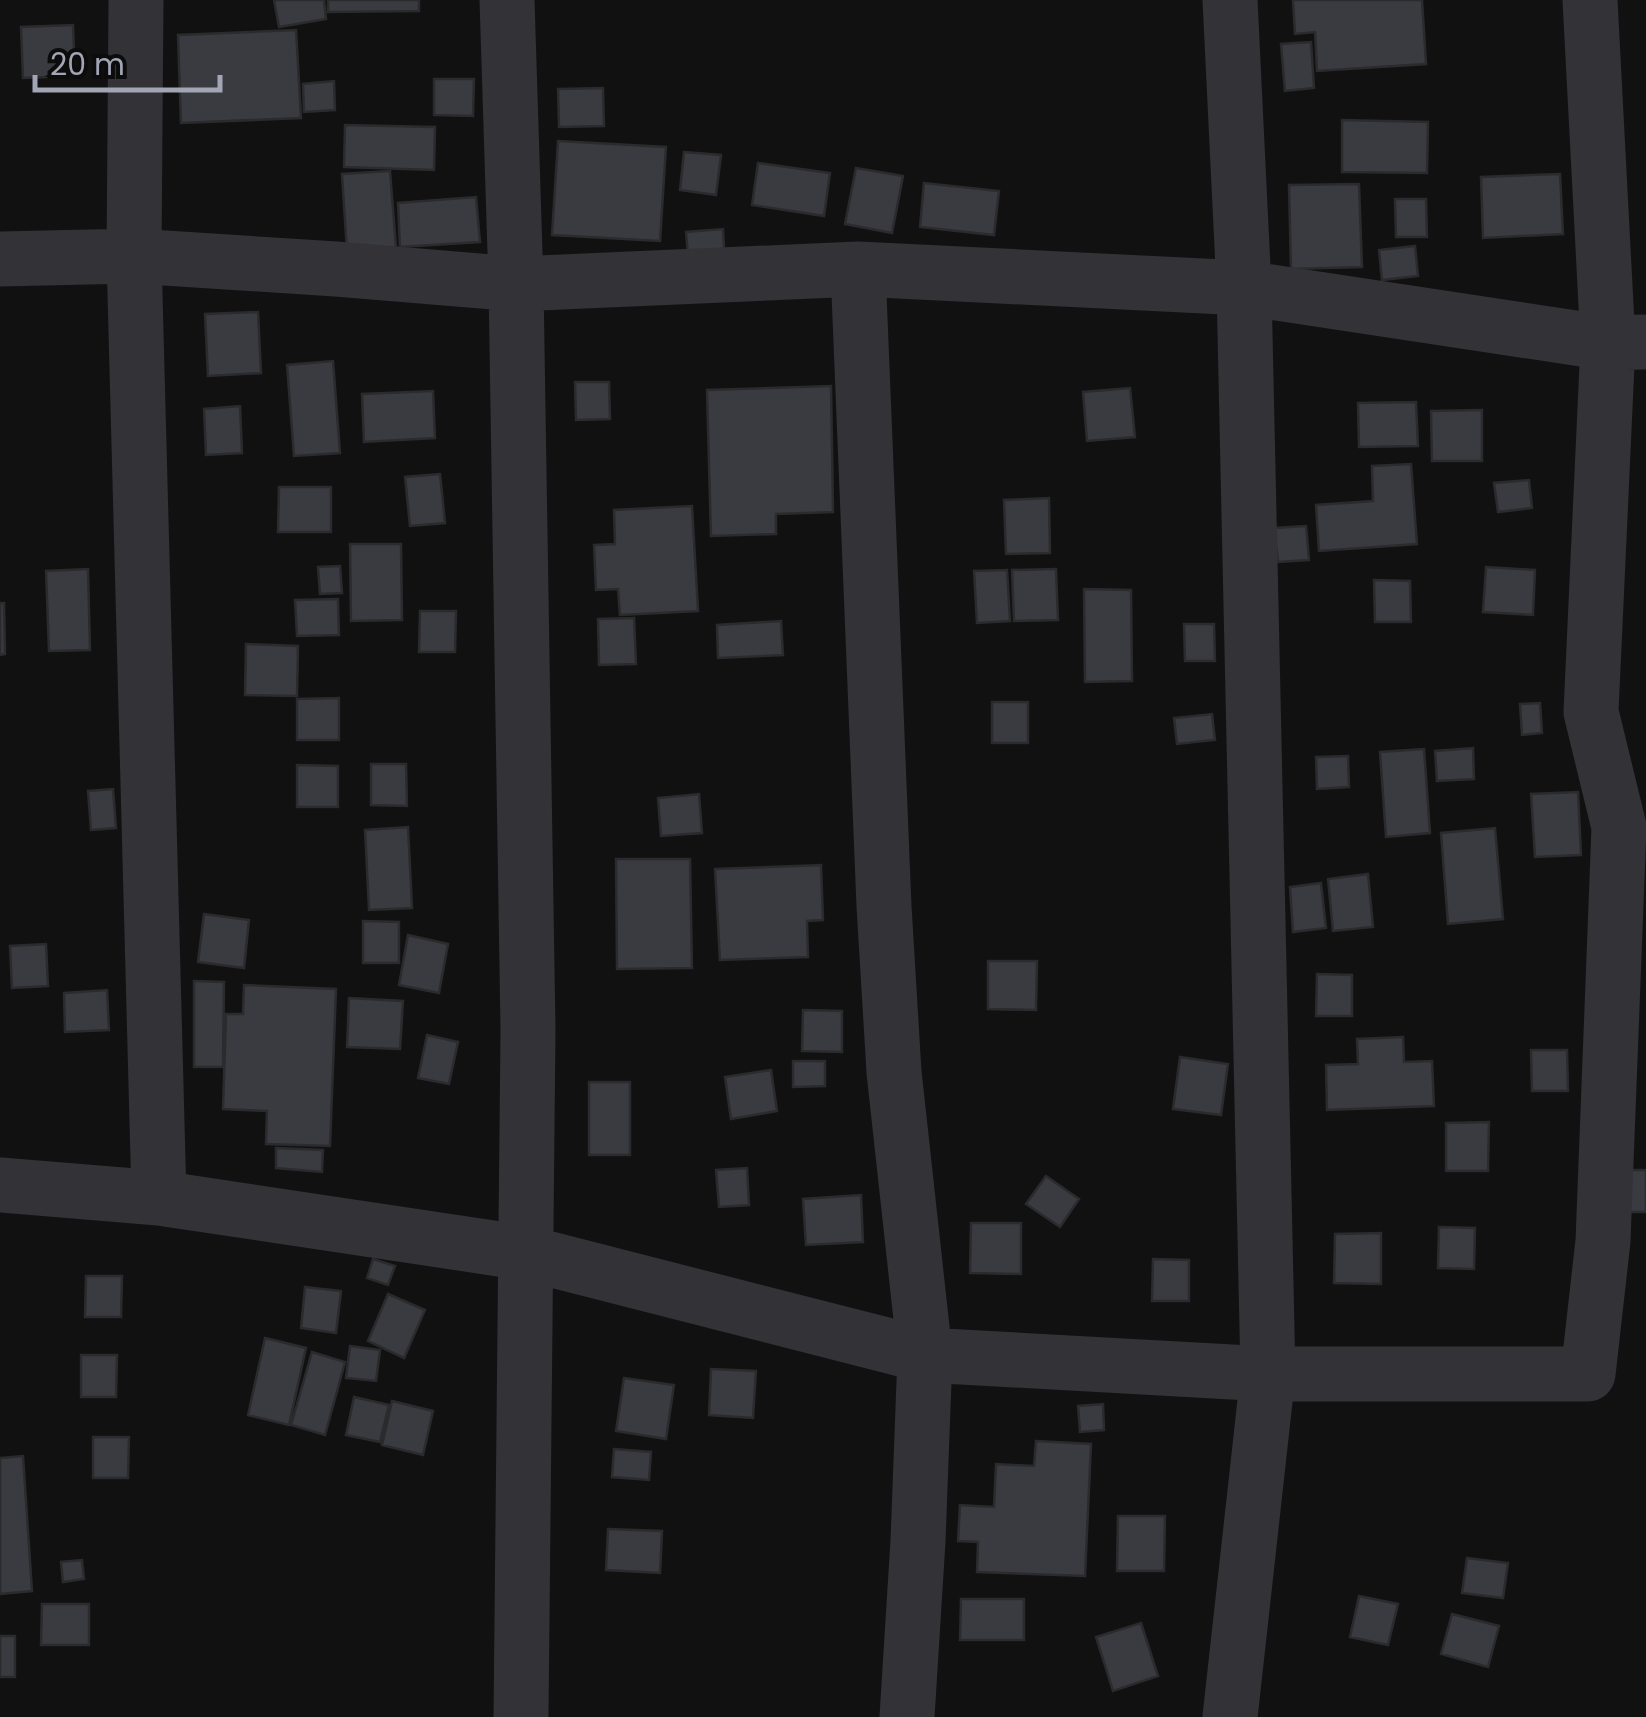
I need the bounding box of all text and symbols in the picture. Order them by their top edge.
scale bar [35,30,220,92]
text: 20 m [50,43,125,86]

